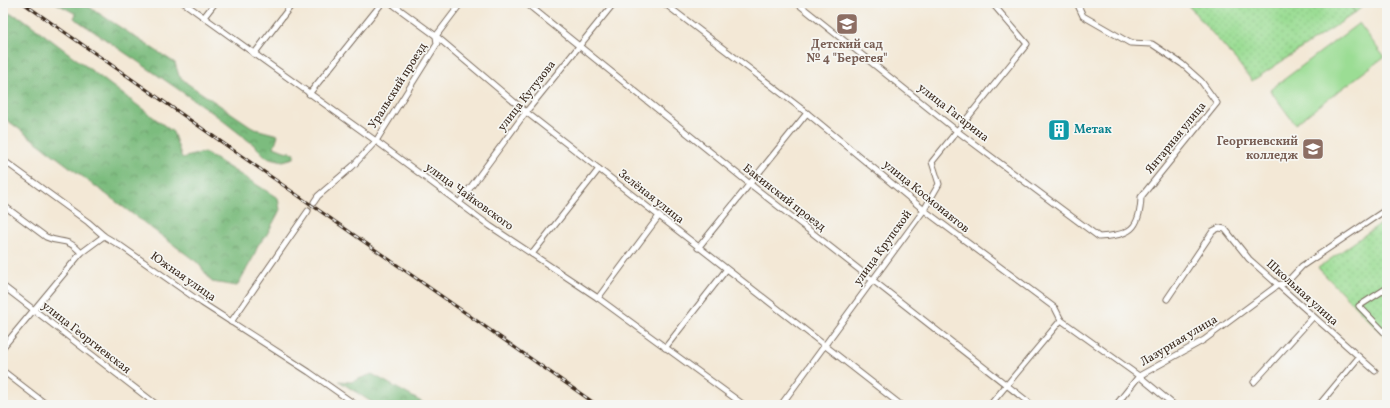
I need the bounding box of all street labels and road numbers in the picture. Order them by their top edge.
street label: Уральский проезд [365,40,431,132]
street label: улица Кутузова [494,57,560,135]
street label: улица Гагарина [914,80,992,146]
street label: Янтарная улица [1142,99,1210,177]
street label: улица Космонавтов [879,157,973,237]
street label: улица Чайковского [422,159,516,235]
street label: Бакинский проезд [739,161,829,236]
street label: Зелёная улица [615,166,687,228]
street label: улица Крупской [850,207,916,289]
street label: Южная улица [147,248,219,306]
street label: Школьная улица [1262,256,1342,330]
street label: улица Георгиевская [38,298,134,378]
street label: Лазурная улица [1137,312,1221,370]

